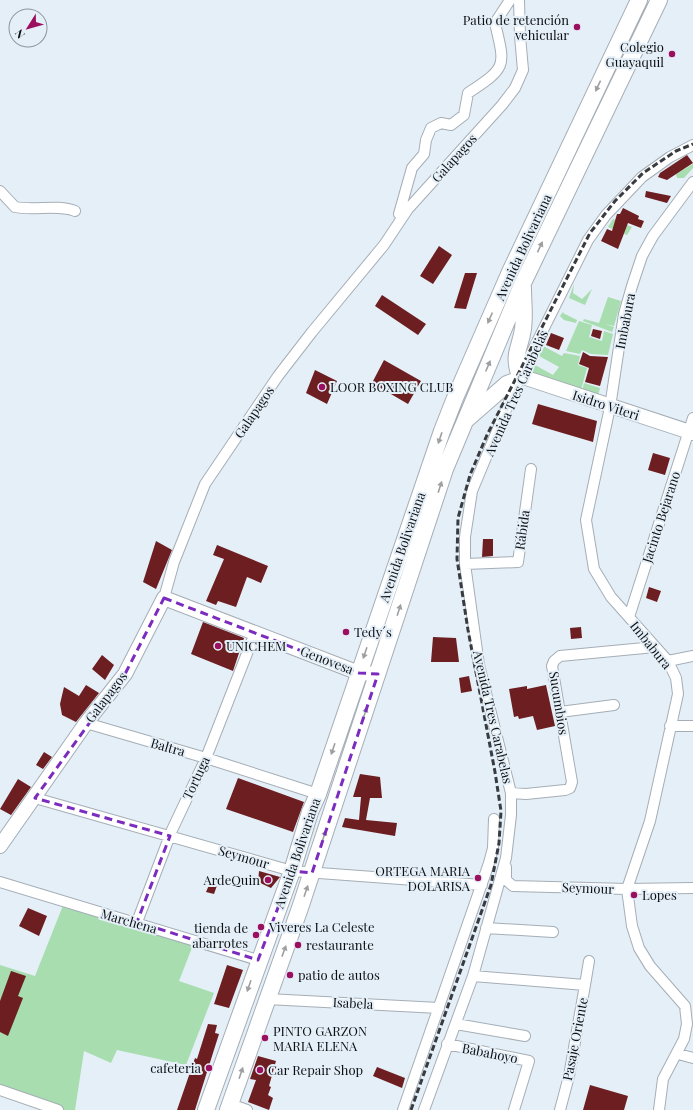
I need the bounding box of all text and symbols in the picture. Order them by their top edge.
north arrow [8,8,48,48]
place label: Patio de retención vehicular [463,11,569,43]
marker: Patio de retención vehicular [572,22,582,32]
text: N [11,27,28,42]
place label: Colegio Guayaquil [606,38,664,70]
marker: Colegio Guayaquil [667,49,677,59]
one-way arrow [595,80,601,92]
street label: Galapagos [427,130,480,185]
street label: Avenida Bolivariana [490,190,555,304]
one-way arrow [537,241,543,253]
street label: Imbabura [611,291,638,350]
one-way arrow [486,312,492,324]
street label: Avenida Tres Carabelas [480,327,551,459]
one-way arrow [485,360,491,371]
place label: LOOR BOXING CLUB [330,378,453,395]
street label: Galapagos [230,382,277,441]
marker: LOOR BOXING CLUB [317,382,327,392]
street label: Isidro Viteri [571,386,642,423]
one-way arrow [437,432,443,444]
street label: Jacinto Bejarano [637,469,683,566]
one-way arrow [437,480,443,492]
street label: Avenida Bolivariana [374,489,429,605]
street label: Rábida [510,508,533,551]
one-way arrow [396,604,402,616]
street label: Imbabura [627,617,676,673]
place label: Tedy´s [354,623,392,640]
marker: Tedy´s [341,627,351,637]
place label: UNICHEM [226,637,286,654]
marker: UNICHEM [213,641,223,651]
street label: Genovesa [298,642,357,678]
one-way arrow [362,648,368,660]
street label: Avenida Tres Carabelas [470,648,517,785]
street label: Galapagos [81,668,130,726]
street label: Sucumbios [546,670,573,736]
one-way arrow [363,707,369,719]
street label: Baltra [149,734,188,760]
one-way arrow [330,744,336,756]
street label: Tortuga [178,753,213,802]
street label: Avenida Bolivariana [269,795,324,911]
one-way arrow [322,830,328,842]
street label: Seymour [217,841,272,872]
place label: ORTEGA MARIA DOLARISA [375,862,471,894]
place label: ArdeQuin [202,871,260,888]
marker: ORTEGA MARIA DOLARISA [473,873,483,883]
marker: ArdeQuin [263,875,273,885]
street label: Seymour [562,878,615,897]
one-way arrow [303,884,309,896]
place label: Lopes [642,886,677,903]
marker: Lopes [629,890,639,900]
street label: Marchena [99,904,160,937]
place label: Viveres La Celeste [268,918,375,935]
place label: tienda de abarrotes [192,919,248,951]
marker: Viveres La Celeste [256,922,266,932]
marker: tienda de abarrotes [251,930,261,940]
place label: restaurante [306,936,374,953]
marker: restaurante [293,940,303,950]
one-way arrow [282,944,288,956]
place label: patio de autos [298,966,380,983]
marker: patio de autos [285,970,295,980]
one-way arrow [246,980,252,992]
street label: Isabela [332,993,374,1012]
street label: Pasaje Oriente [558,995,591,1082]
place label: PINTO GARZON MARIA ELENA [273,1022,367,1054]
marker: PINTO GARZON MARIA ELENA [260,1033,270,1043]
street label: Babahoyo [461,1039,519,1066]
place label: cafeteria [150,1059,202,1076]
place label: Car Repair Shop [268,1061,363,1078]
marker: cafeteria [204,1063,214,1073]
marker: Car Repair Shop [255,1065,265,1075]
one-way arrow [238,1067,244,1079]

